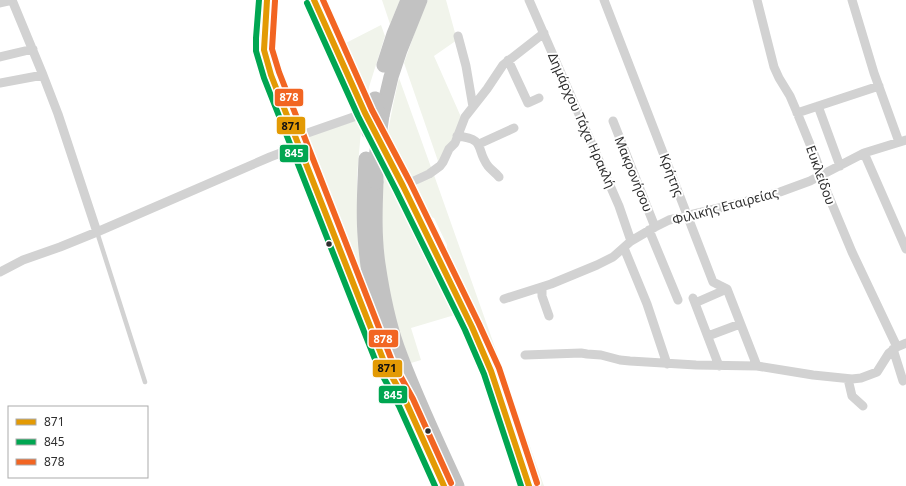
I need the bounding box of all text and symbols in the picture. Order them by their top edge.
street label: Δημάρχου Τάχα Ηρακλή [544,49,620,191]
line badge: 878 [274,88,304,107]
text: 878 [280,89,298,104]
line badge: 871 [276,116,306,135]
text: 871 [282,118,300,133]
street label: Μακρονήσου [611,133,657,215]
street label: Ευκλείδου [802,143,840,207]
line badge: 845 [279,144,309,163]
text: 845 [285,145,303,160]
street label: Κρήτης [656,151,688,199]
street label: Φιλικής Εταιρείας [670,183,780,229]
unlabelled marker [324,239,334,249]
line badge: 878 [368,329,399,348]
text: 878 [374,331,392,346]
line badge: 871 [372,359,403,378]
text: 871 [378,360,396,375]
line badge: 845 [378,385,408,404]
text: 845 [384,387,402,402]
legend [8,406,148,478]
text: 871 [44,413,65,430]
unlabelled marker [423,426,433,436]
text: 845 [44,433,65,450]
text: 878 [44,453,65,470]

